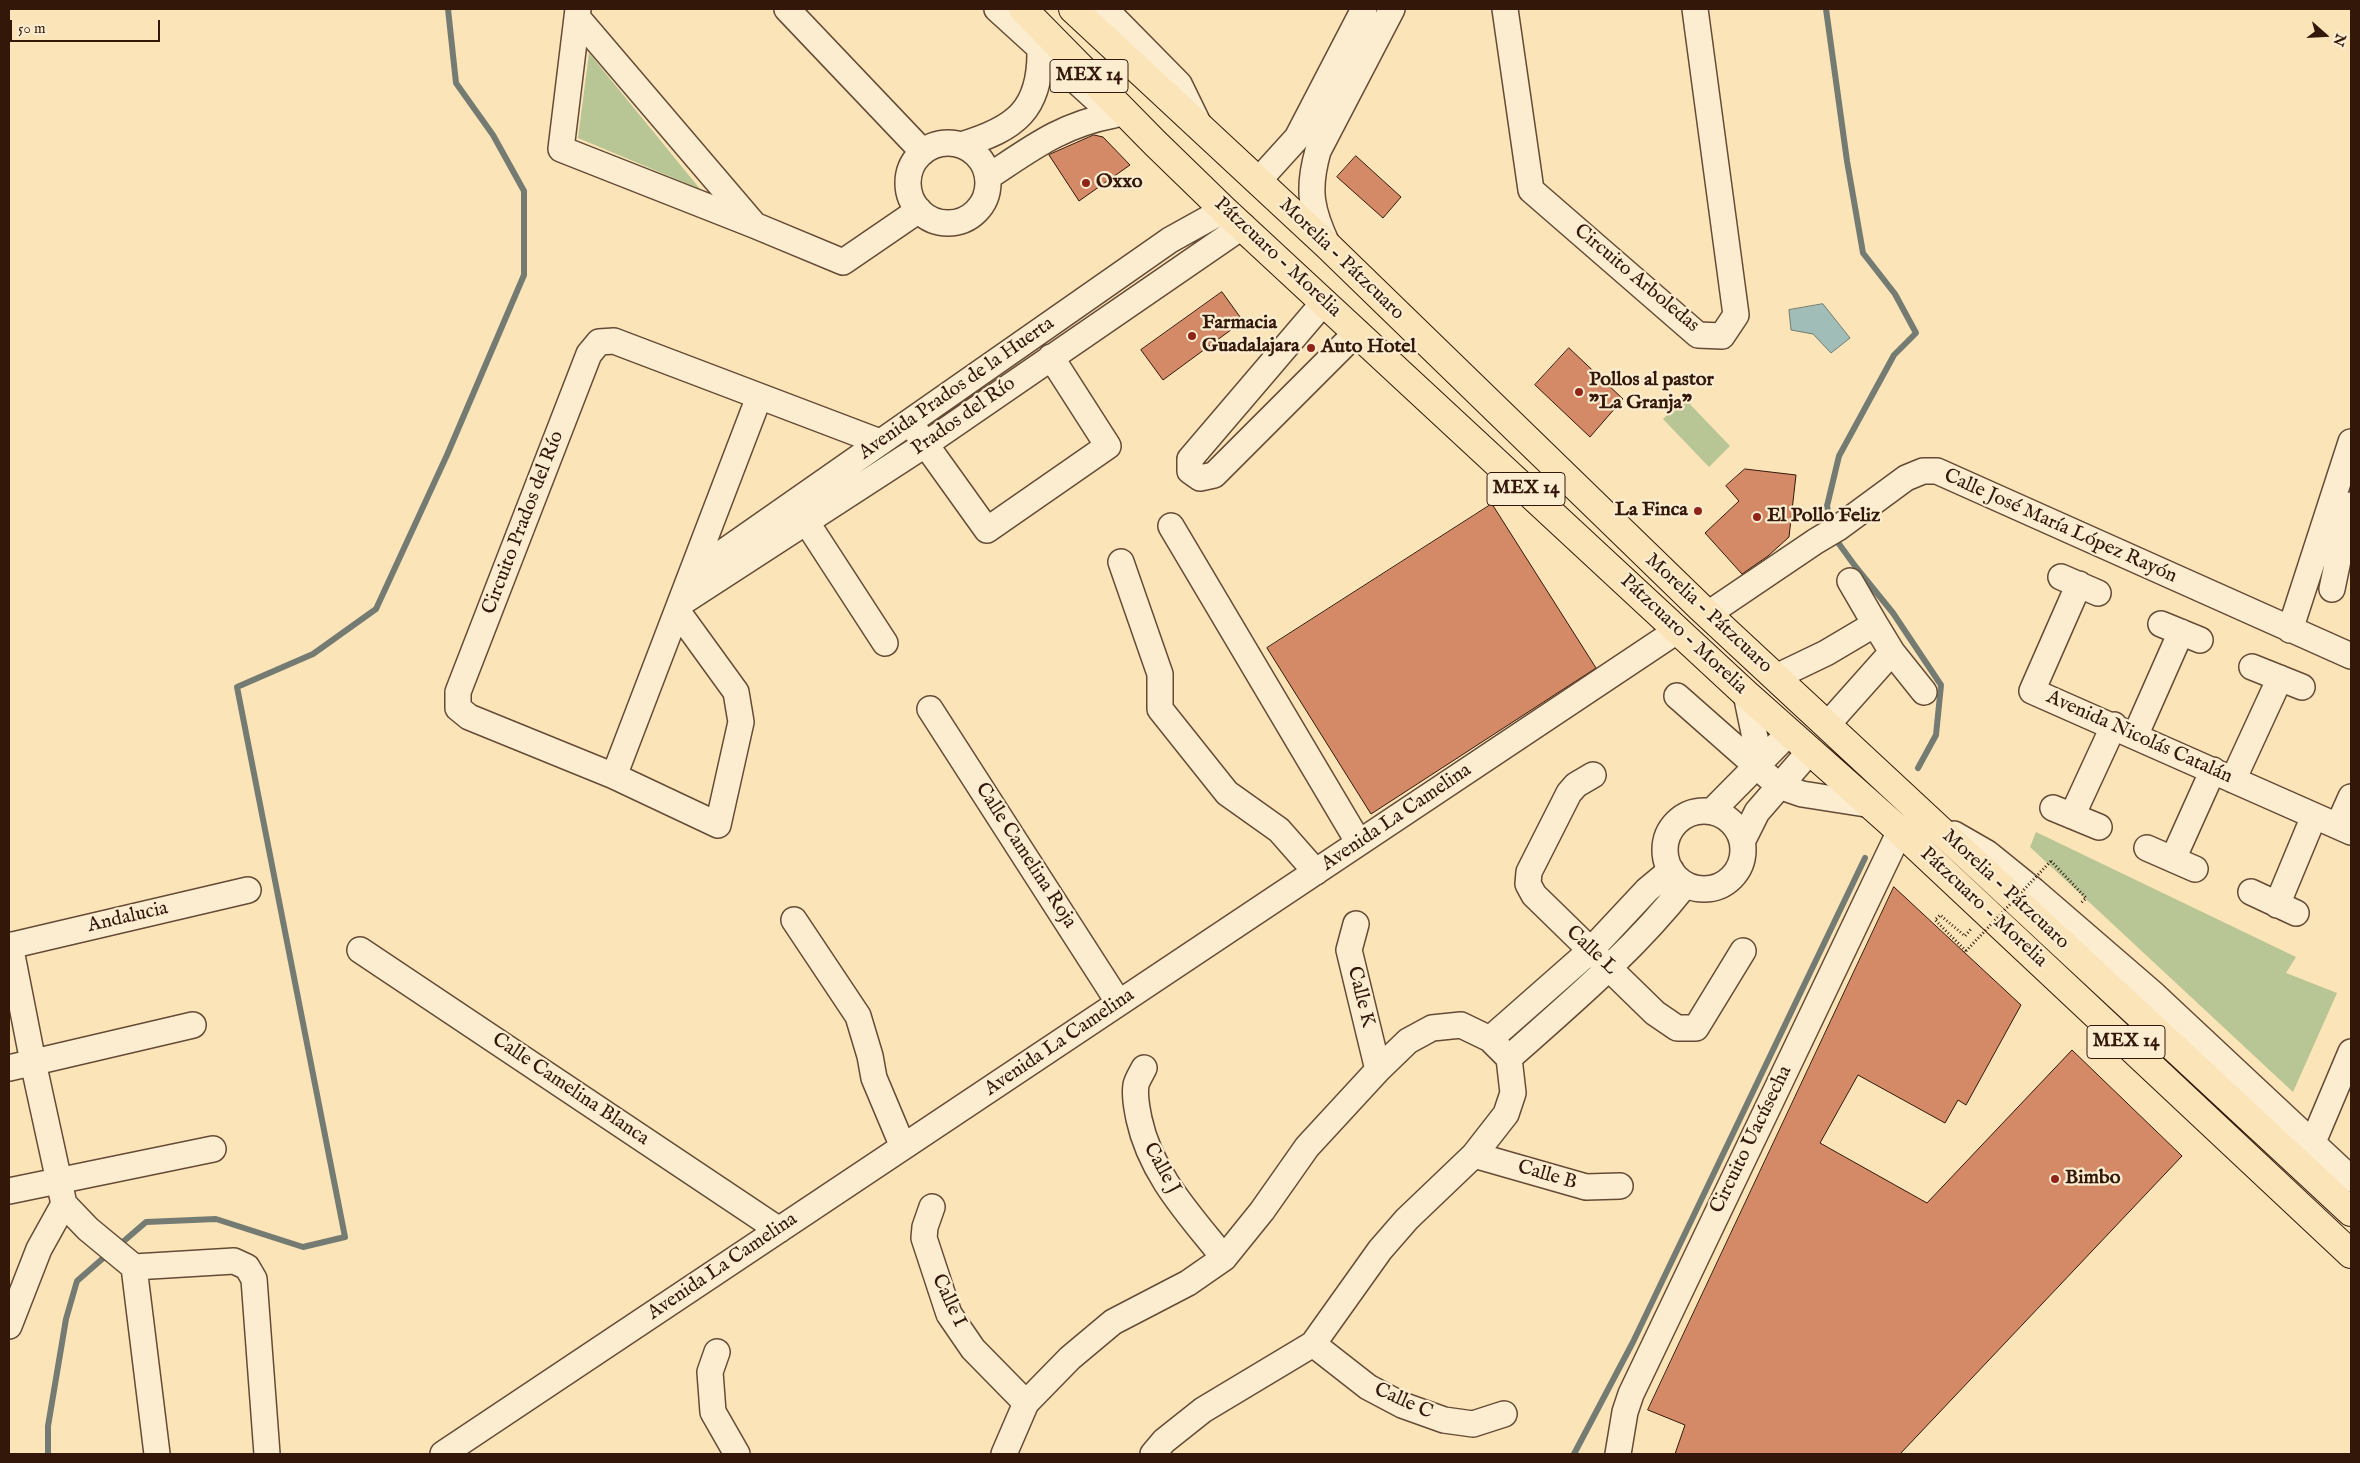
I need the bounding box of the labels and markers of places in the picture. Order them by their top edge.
place label: Oxxo [1096,171,1143,195]
marker: Oxxo [1080,177,1092,189]
place label: Farmacia Guadalajara [1202,312,1300,359]
marker: Farmacia Guadalajara [1186,330,1198,342]
place label: Auto Hotel [1321,336,1416,360]
marker: Auto Hotel [1305,342,1317,354]
place label: Pollos al pastor "La Granja" [1589,369,1714,416]
marker: Pollos al pastor "La Granja" [1573,386,1585,398]
place label: La Finca [1615,499,1688,523]
marker: La Finca [1692,505,1704,517]
place label: El Pollo Feliz [1767,505,1880,529]
marker: El Pollo Feliz [1751,511,1763,523]
place label: Bimbo [2065,1167,2120,1191]
marker: Bimbo [2049,1173,2061,1185]

